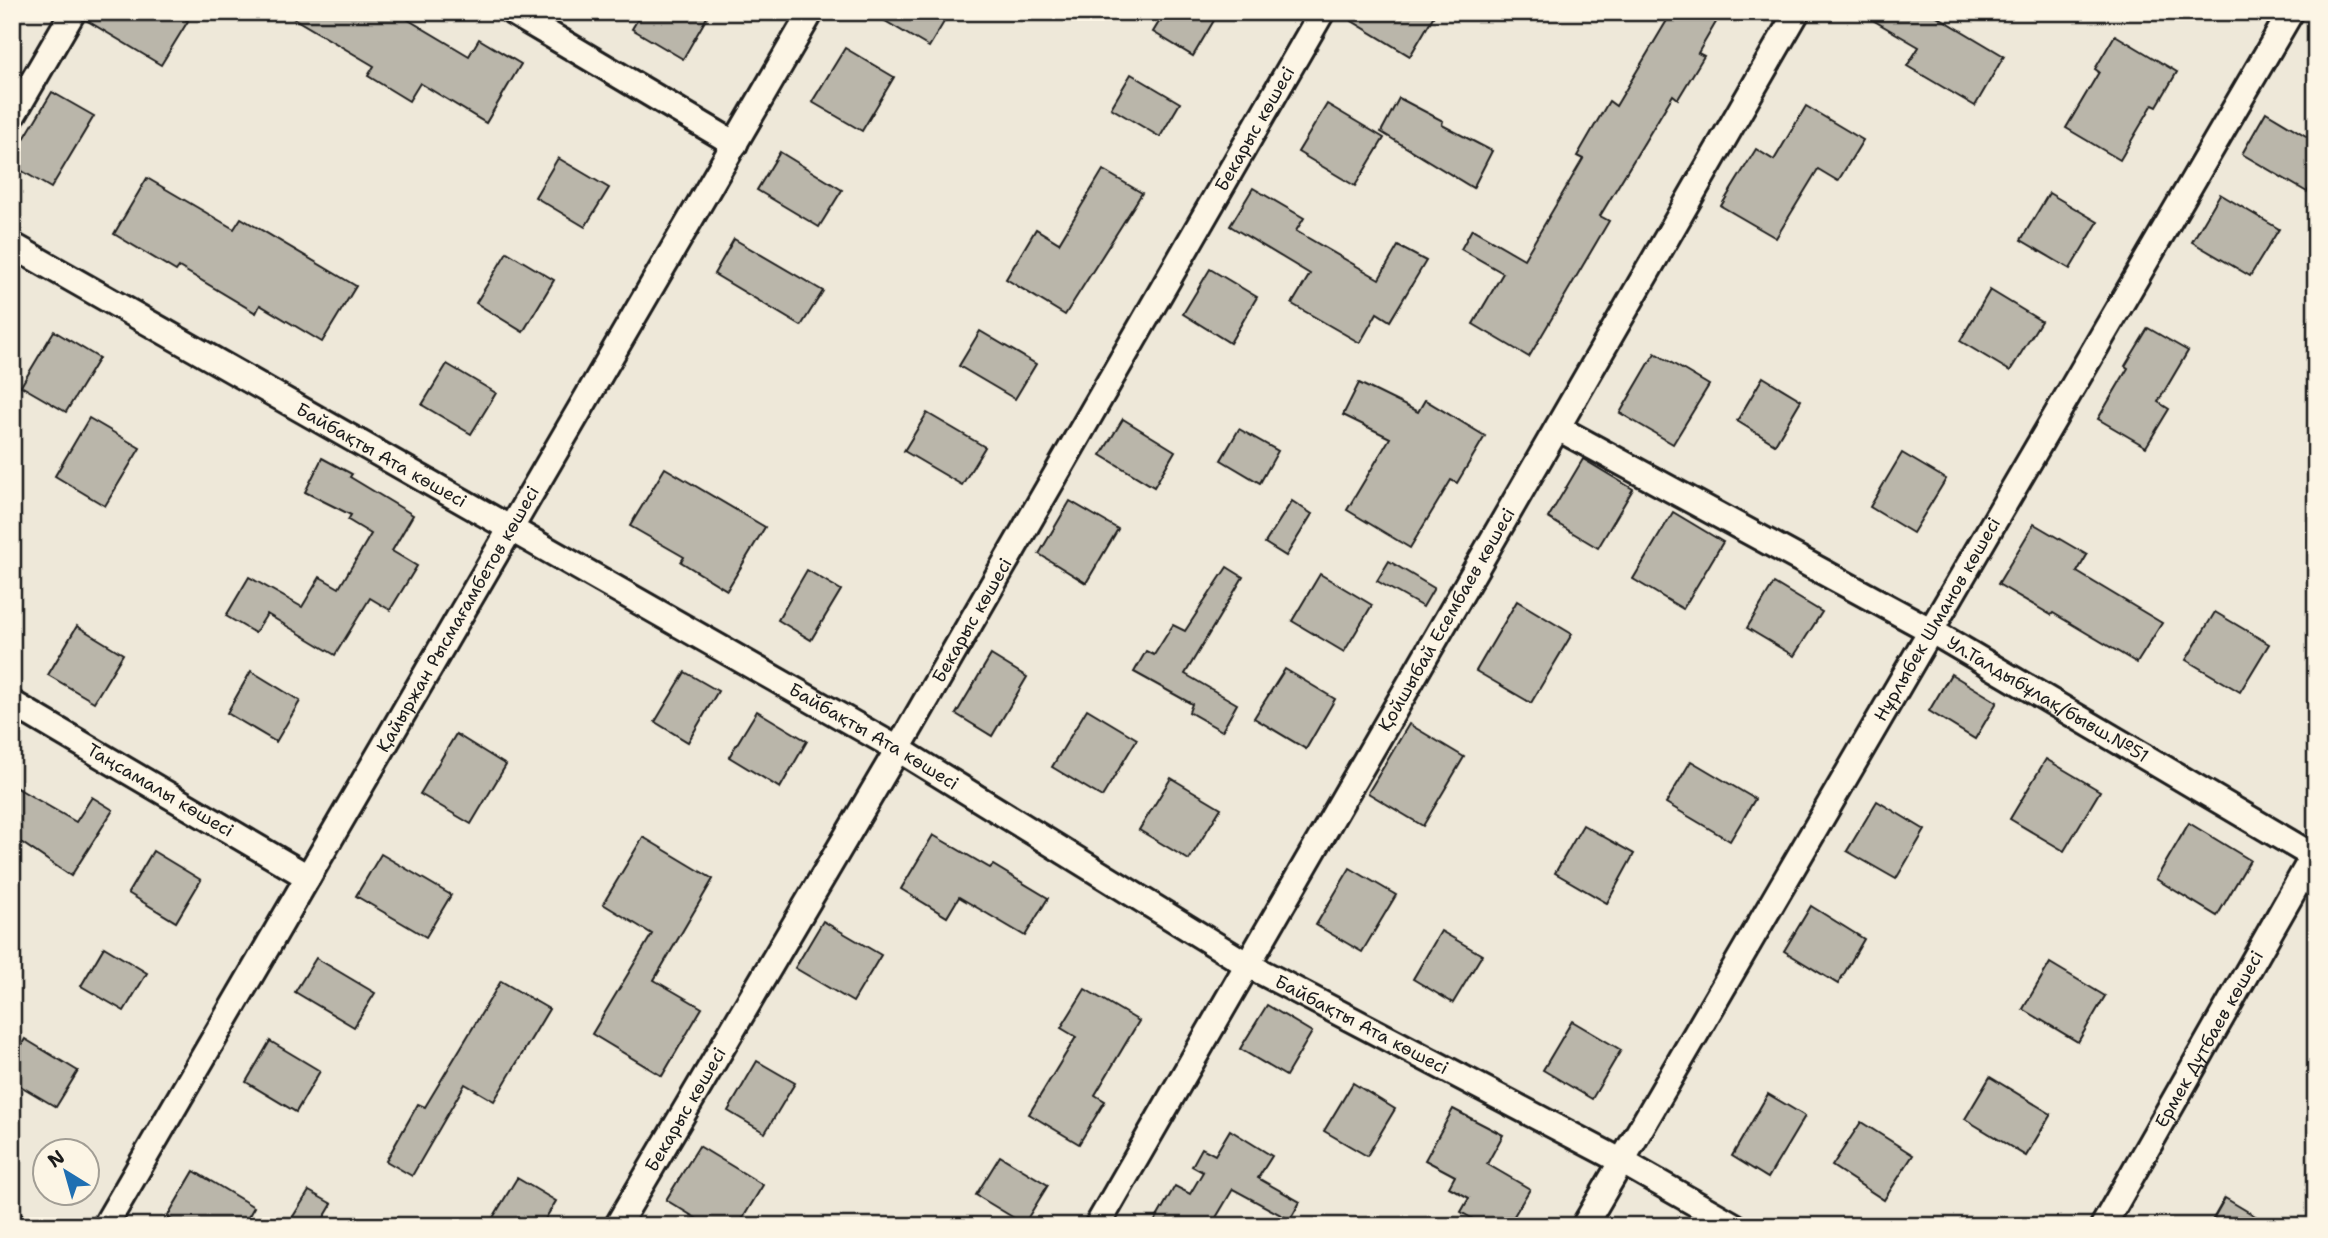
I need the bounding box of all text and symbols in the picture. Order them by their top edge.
street label: Бекарыс көшесі [1209,62,1300,196]
street label: Байбақты Ата көшесі [292,397,471,513]
street label: Қайыржан Рысмағамбетов көшесі [371,482,545,757]
street label: Қойшыбай Есембаев көшесі [1373,504,1521,736]
street label: Нұрлыбек Шманов көшесі [1868,513,2006,726]
street label: Бекарыс көшесі [927,554,1017,687]
street label: Ул.Талдыбұлақ/бывш.№51 [1942,631,2153,768]
street label: Байбақты Ата көшесі [785,677,963,796]
street label: Таңсамалы көшесі [83,738,238,843]
street label: Ермек Дүтбаев көшесi [2149,946,2269,1132]
street label: Байбақты Ата көшесі [1271,969,1453,1080]
street label: Бекарыс көшесі [640,1043,732,1176]
north arrow [32,1136,102,1206]
text: N [43,1144,70,1173]

